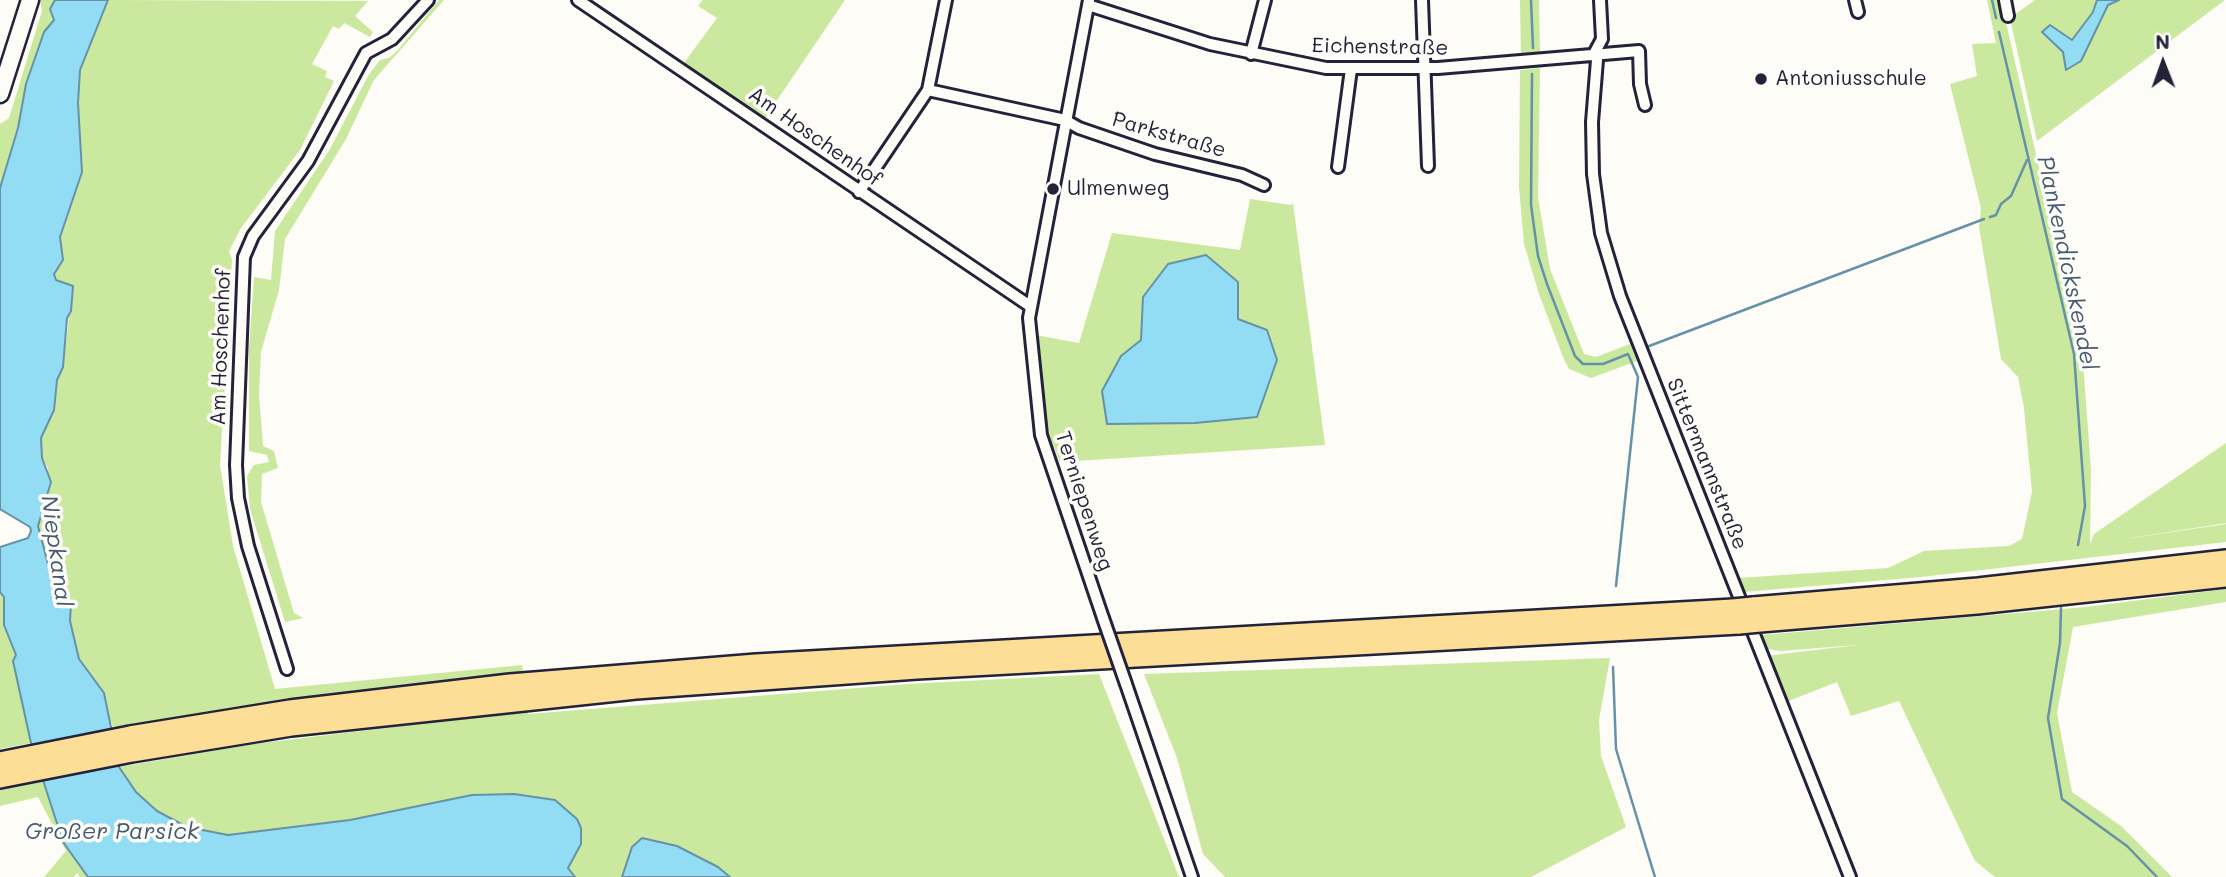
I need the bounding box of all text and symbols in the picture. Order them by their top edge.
north arrow [2128,28,2198,98]
text: N [2155,29,2170,54]
street label: Eichenstraße [1311,33,1449,61]
place label: Antoniusschule [1775,66,1927,92]
marker: Antoniusschule [1753,71,1769,87]
street label: Am Hoschenhof [744,82,886,192]
street label: Parkstraße [1109,107,1229,163]
water label: Plankendickskendel [2031,153,2103,373]
place label: Ulmenweg [1067,176,1169,202]
marker: Ulmenweg [1045,181,1061,197]
street label: Am Hoschenhof [206,268,236,426]
street label: Sittermannstraße [1661,375,1753,553]
street label: Terniepenweg [1050,428,1118,574]
water label: Niepkanal [35,494,77,608]
water label: Großer Parsick [25,818,199,846]

